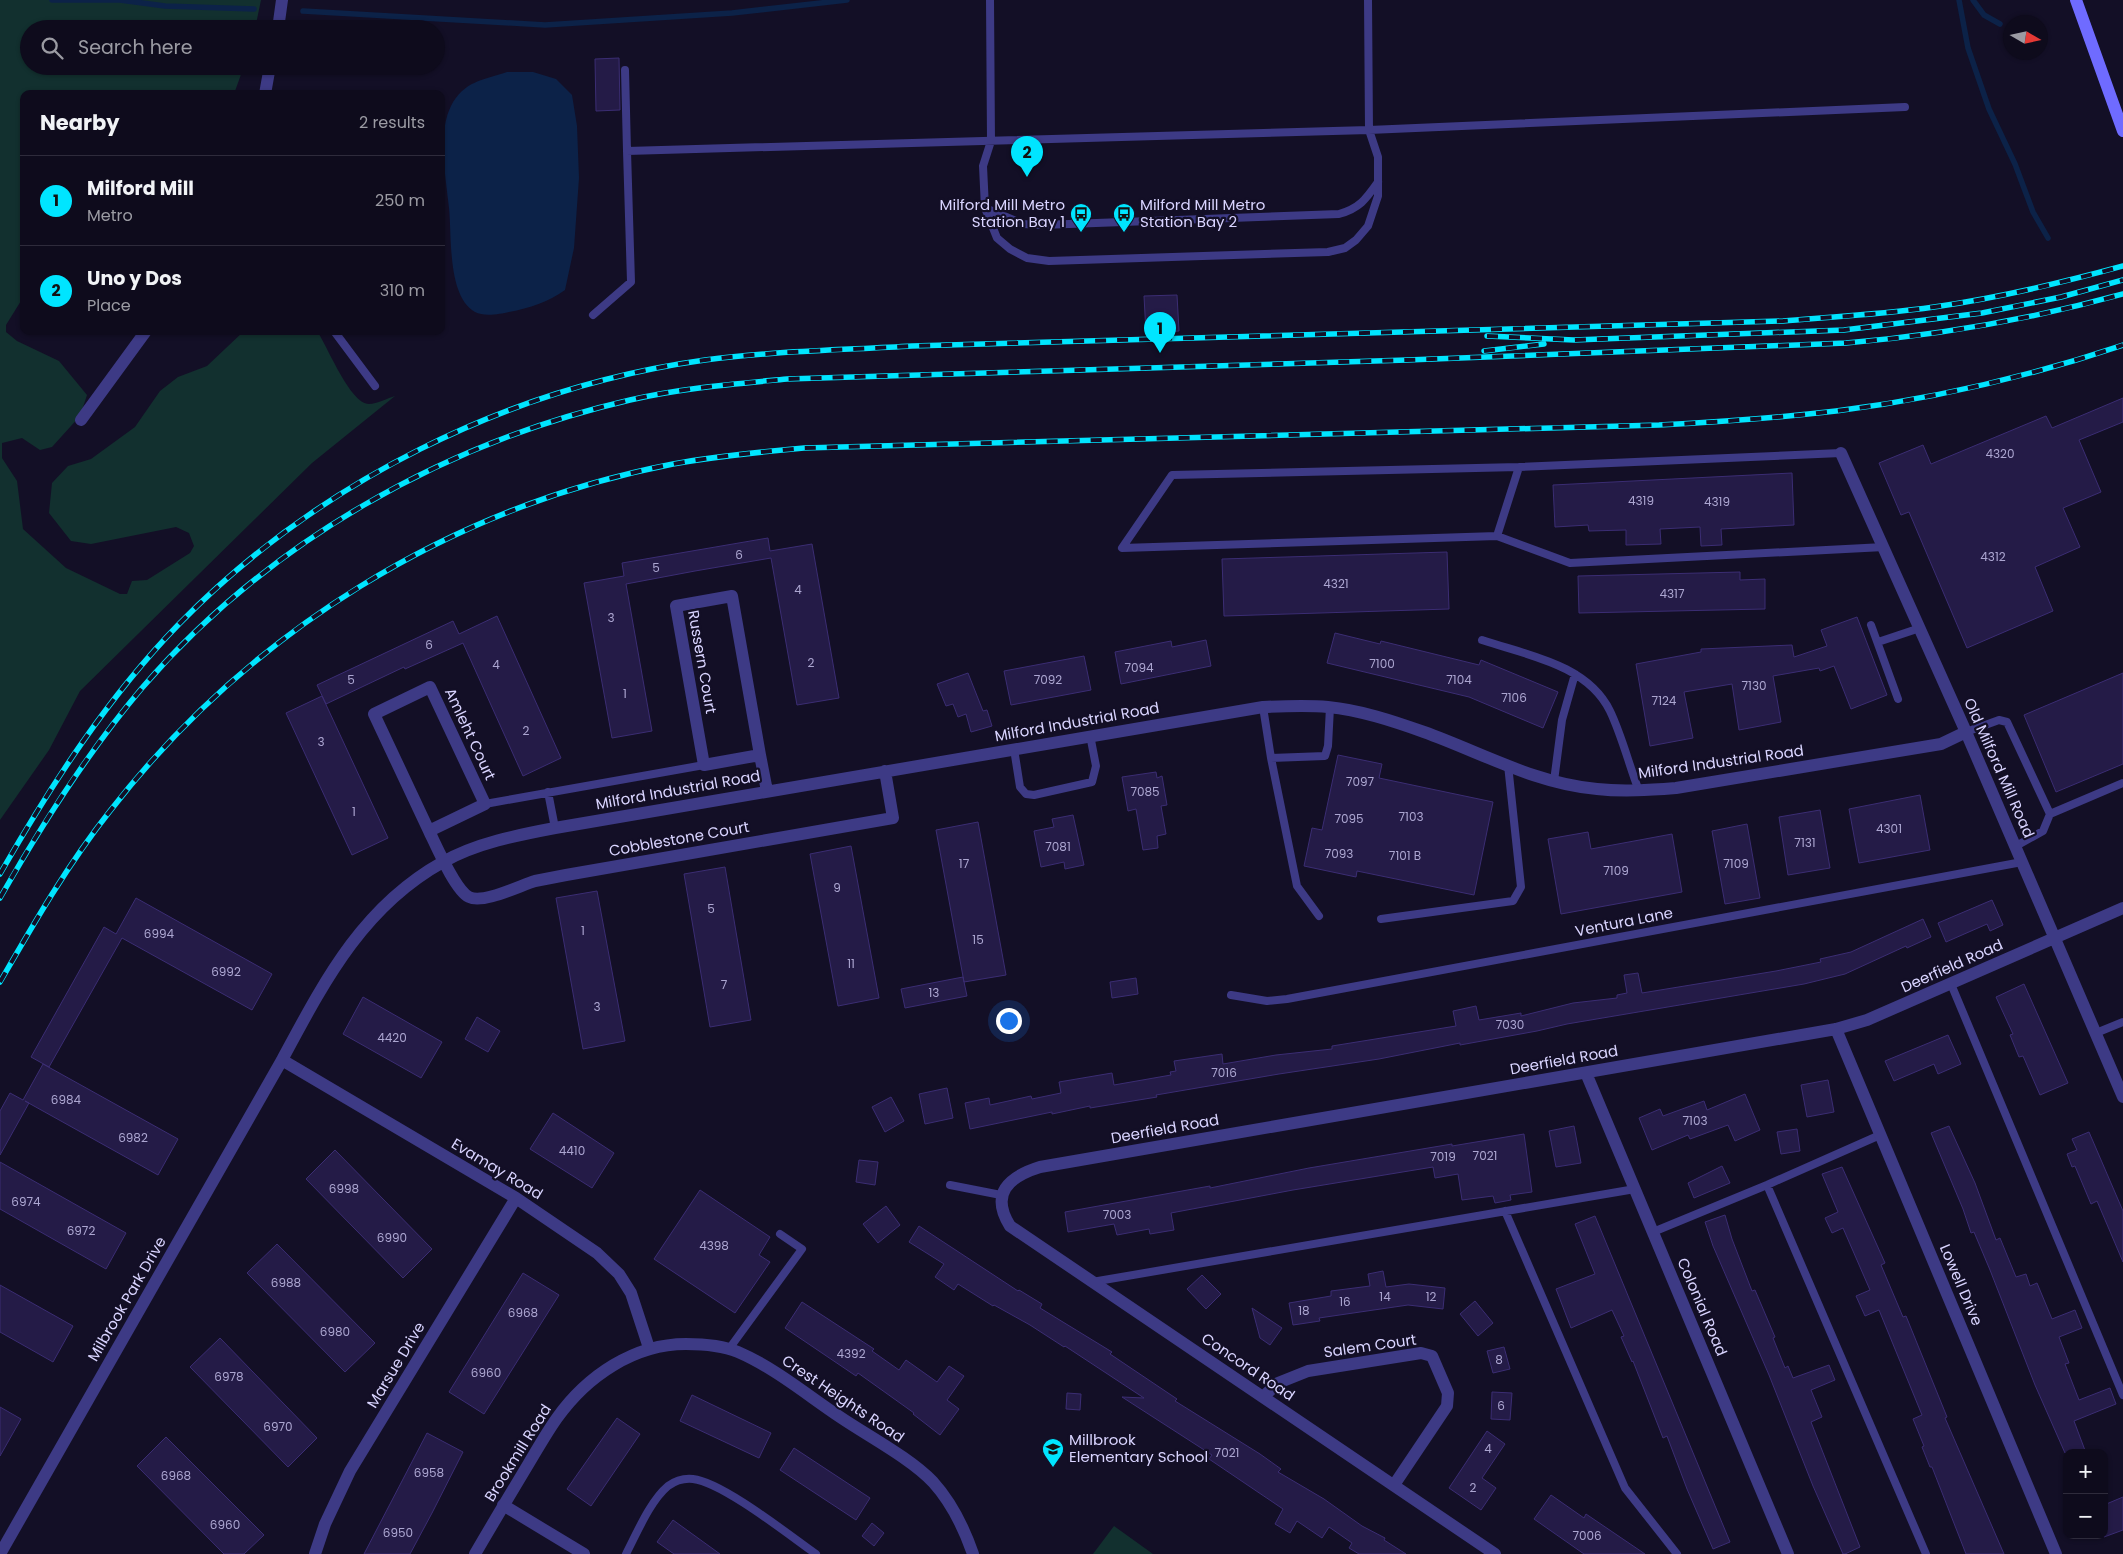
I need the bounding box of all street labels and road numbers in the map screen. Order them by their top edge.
street label: Russern Court [683,609,722,715]
street label: Amleht Court [440,684,501,783]
street label: Old Milford Mill Road [1959,694,2040,841]
street label: Milford Industrial Road [993,697,1161,746]
street label: Milford Industrial Road [1637,739,1805,784]
street label: Milford Industrial Road [594,765,762,814]
street label: Cobblestone Court [607,816,751,861]
street label: Ventura Lane [1573,902,1675,941]
street label: Deerfield Road [1897,934,2006,997]
street label: Deerfield Road [1508,1040,1620,1079]
street label: Deerfield Road [1109,1109,1221,1148]
street label: Evamay Road [448,1133,547,1204]
street label: Milbrook Park Drive [82,1233,171,1365]
street label: Lowell Drive [1935,1241,1988,1329]
street label: Colonial Road [1672,1255,1733,1359]
street label: Marsue Drive [362,1318,430,1412]
street label: Concord Road [1198,1328,1299,1406]
street label: Salem Court [1322,1329,1418,1362]
street label: Crest Heights Road [778,1350,909,1447]
street label: Brookmill Road [479,1400,556,1505]

